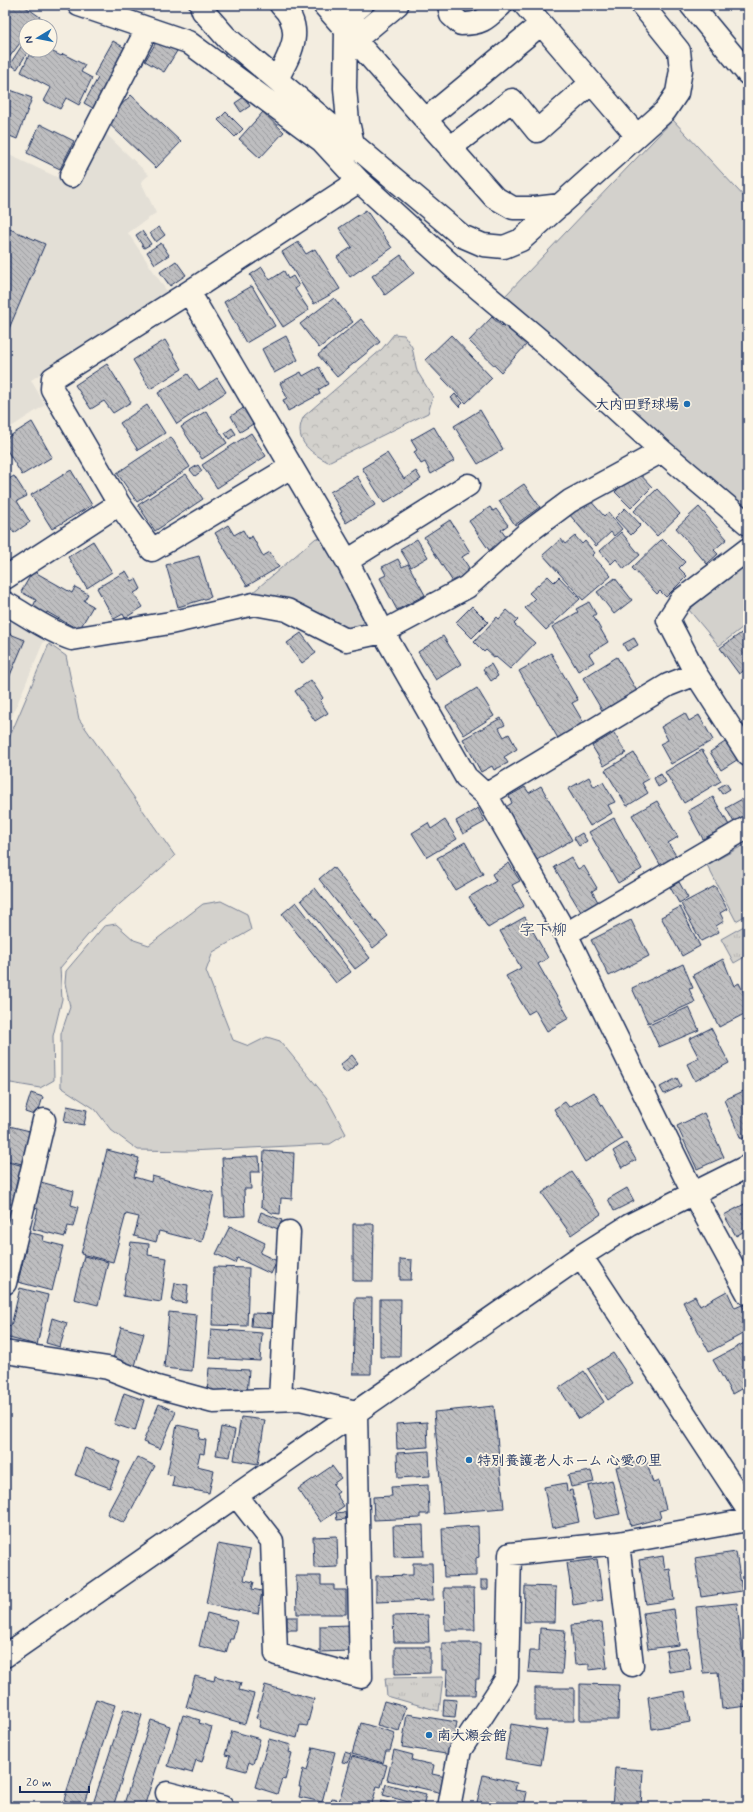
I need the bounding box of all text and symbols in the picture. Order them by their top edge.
north arrow [18,18,58,58]
text: N [22,35,37,44]
place label: 大内田野球場 [595,396,679,414]
marker: 大内田野球場 [682,399,692,409]
district label: 字下柳 [519,920,567,941]
place label: 特別養護老人ホーム 心愛の里 [477,1452,662,1470]
marker: 特別養護老人ホーム 心愛の里 [464,1455,474,1465]
place label: 南大瀬会館 [437,1727,507,1745]
marker: 南大瀬会館 [424,1730,434,1740]
scale bar [20,1768,89,1794]
text: 20 m [26,1775,52,1791]

